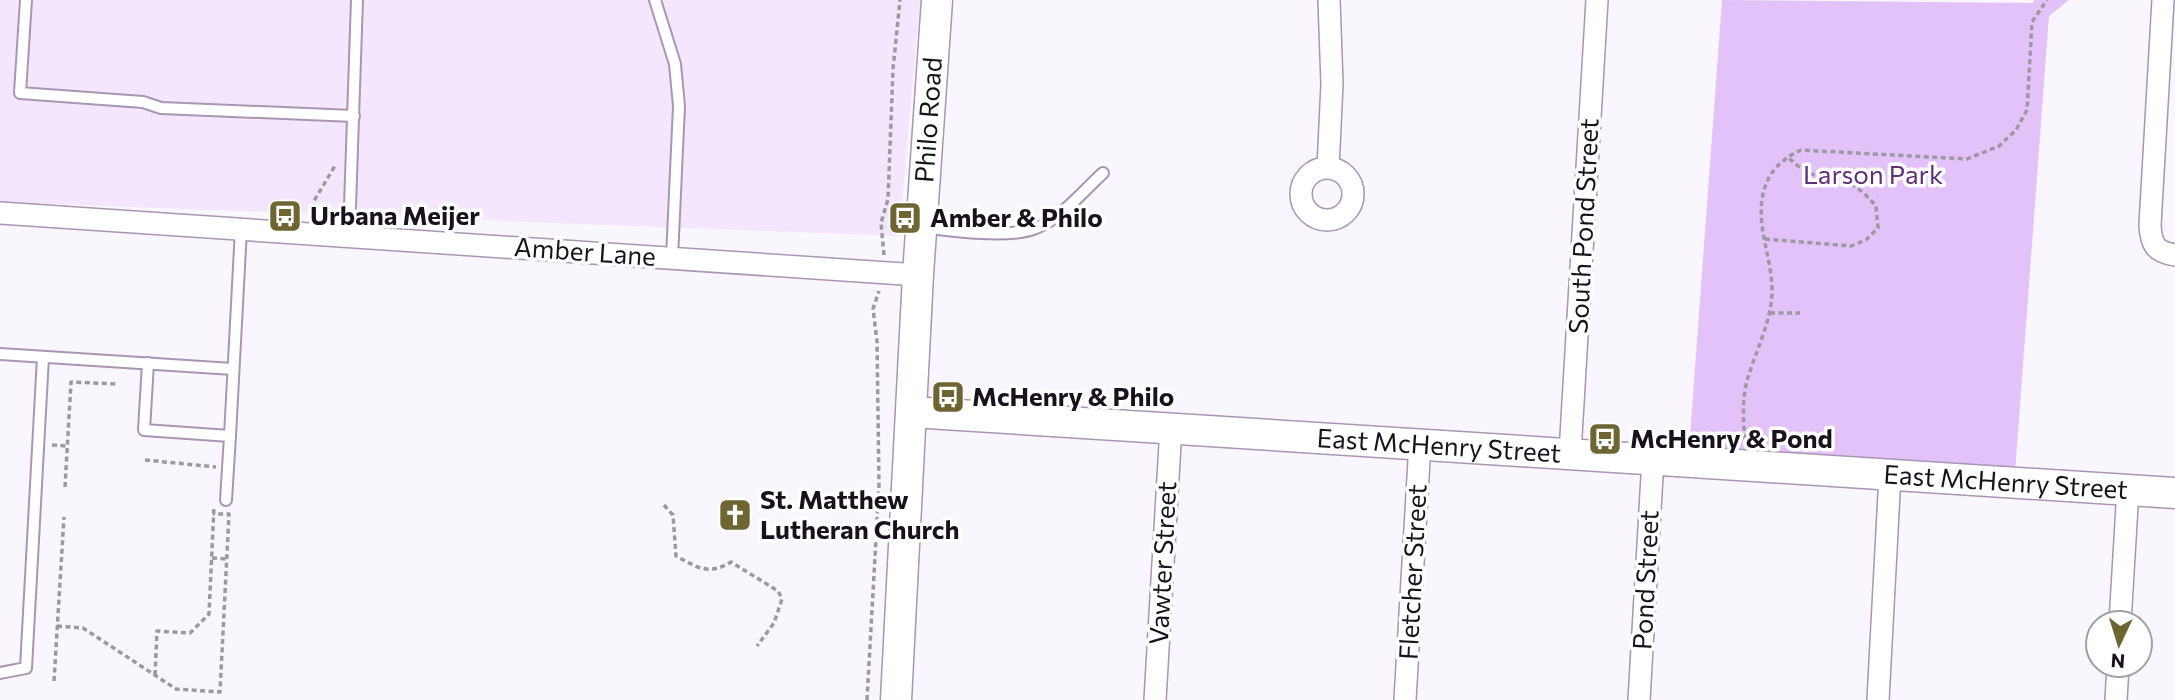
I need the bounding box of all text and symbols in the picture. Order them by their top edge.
street label: Philo Road [907,56,947,184]
street label: South Pond Street [1561,117,1604,334]
park label: Larson Park [1803,158,1943,189]
bus stop icon: Urbana Meijer [266,197,304,235]
place label: Urbana Meijer [310,199,480,230]
bus stop icon: Amber & Philo [886,199,924,237]
place label: Amber & Philo [930,201,1103,232]
street label: Amber Lane [513,230,657,271]
bus stop icon: McHenry & Philo [929,378,967,416]
place label: McHenry & Philo [972,380,1174,411]
bus stop icon: McHenry & Pond [1586,420,1624,458]
street label: East McHenry Street [1316,421,1562,468]
place label: McHenry & Pond [1630,422,1833,453]
street label: East McHenry Street [1883,457,2129,504]
street label: Vawter Street [1142,480,1181,645]
place label: St. Matthew Lutheran Church [760,483,959,544]
street label: Fletcher Street [1391,483,1432,661]
church icon: St. Matthew Lutheran Church [716,496,754,534]
street label: Pond Street [1625,509,1664,651]
north arrow [2084,609,2154,679]
text: N [2110,649,2126,673]

